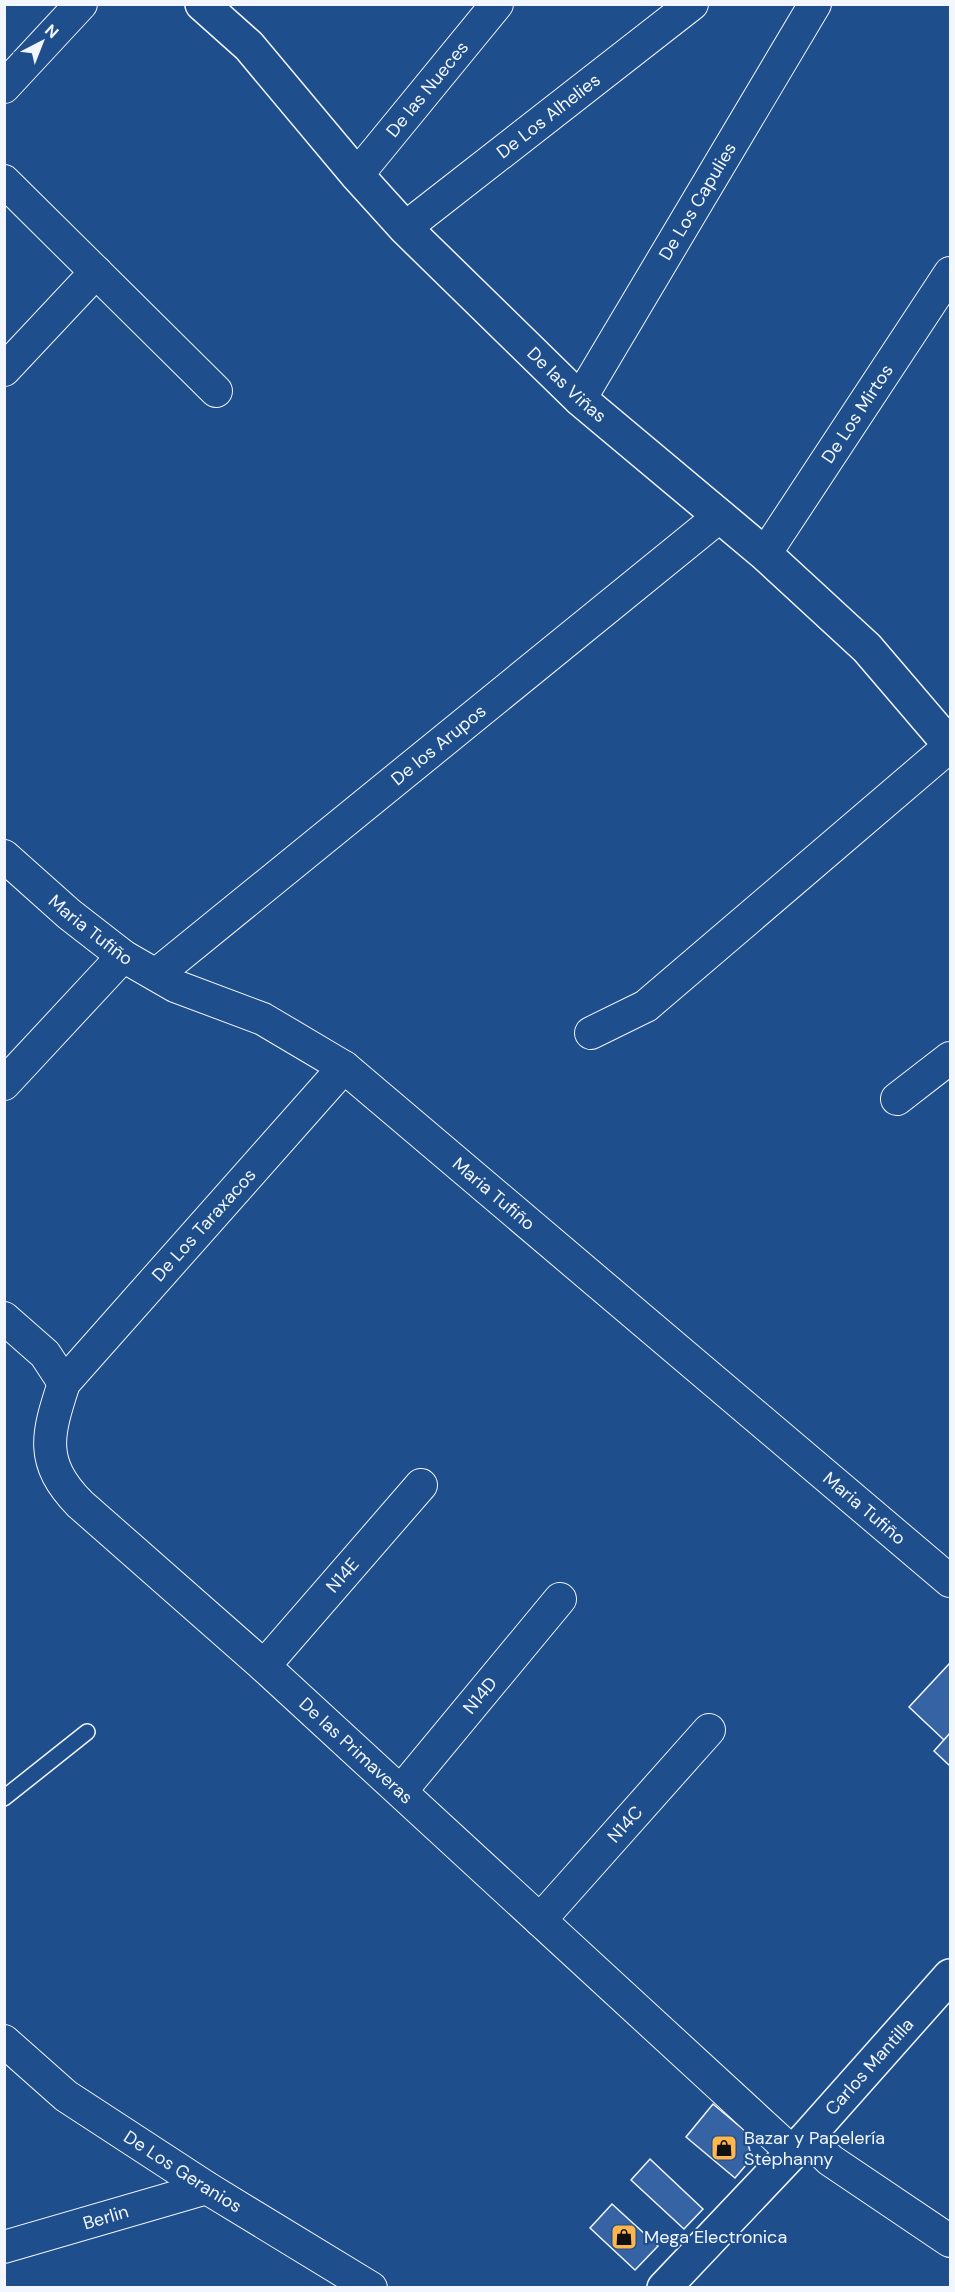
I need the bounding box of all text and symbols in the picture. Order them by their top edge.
north arrow [12,12,72,72]
text: N [40,20,63,43]
street label: De las Nueces [381,36,474,142]
street label: De Los Alhelies [492,68,605,164]
street label: De Los Capulies [653,138,742,265]
street label: De las Viñas [522,342,611,428]
street label: De Los Mirtos [816,360,899,468]
street label: De los Arupos [386,699,491,791]
street label: Maria Tufiño [43,889,137,971]
street label: Maria Tufiño [447,1152,540,1236]
street label: De Los Taraxacos [147,1163,261,1287]
street label: Maria Tufiño [818,1466,911,1550]
street label: N14E [321,1553,365,1598]
street label: N14D [458,1672,503,1719]
street label: De las Primaveras [294,1692,418,1809]
street label: N14C [602,1801,648,1848]
street label: Carlos Mantilla [820,2013,919,2120]
street label: De Los Geranios [119,2125,246,2218]
place label: Bazar y Papelería Stephanny [744,2126,885,2171]
shop icon: Bazar y Papelería Stephanny [709,2133,739,2163]
street label: Berlin [80,2199,131,2235]
shop icon: Mega Electronica [609,2222,639,2252]
place label: Mega Electronica [644,2225,787,2249]

